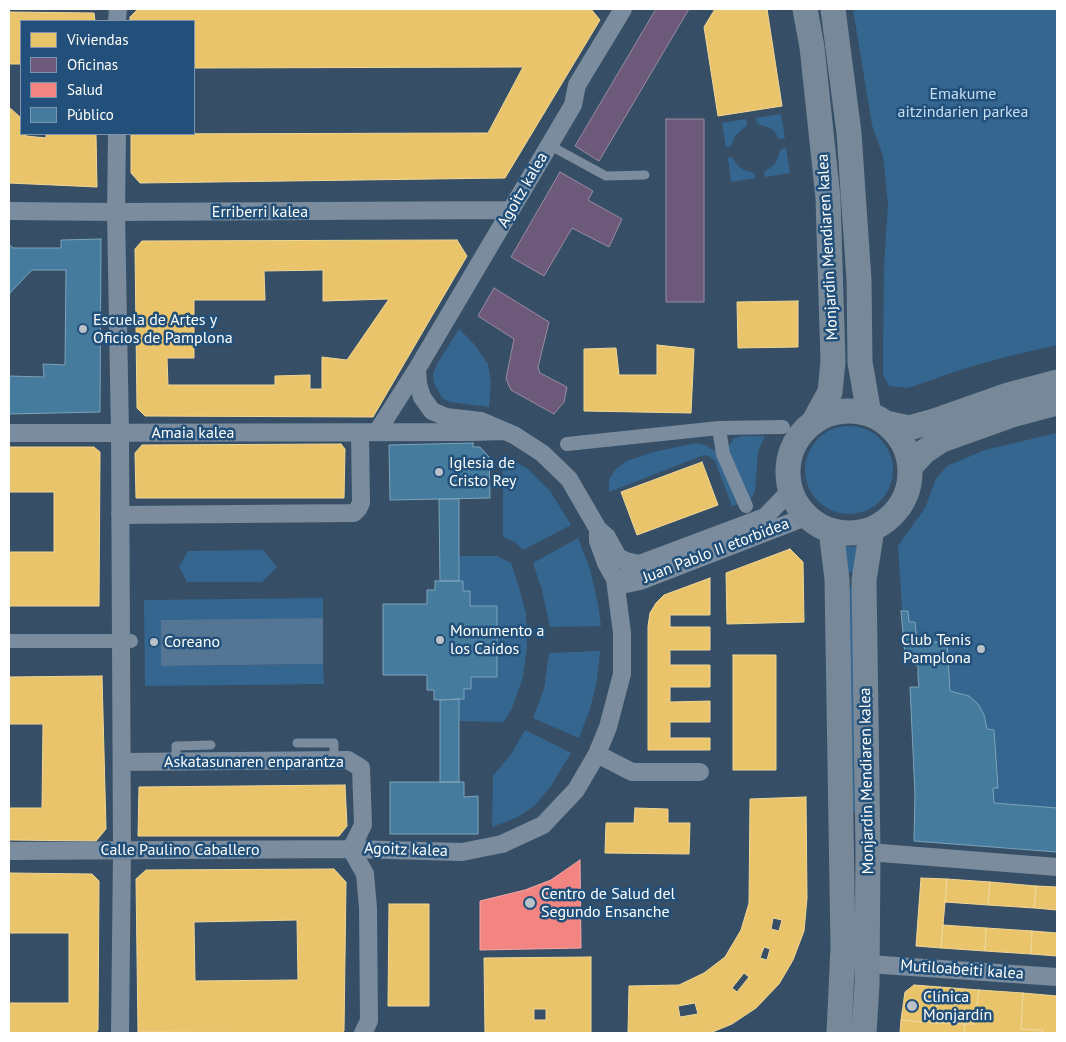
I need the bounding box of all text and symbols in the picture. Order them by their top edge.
legend [20,20,195,135]
text: Viviendas [67,30,128,49]
text: Oficinas [67,55,118,74]
text: Salud [67,80,103,99]
park label: Emakume aitzindarien parkea [898,84,1028,122]
text: Público [67,105,114,124]
street label: Agoitz kalea [494,149,552,231]
street label: Monjardin Mendiaren kalea [814,153,842,341]
street label: Erriberri kalea [212,202,308,222]
place label: Escuela de Artes y Oficios de Pamplona [93,310,233,348]
marker: Escuela de Artes y Oficios de Pamplona [77,323,89,335]
street label: Amaia kalea [151,423,235,443]
place label: Iglesia de Cristo Rey [449,453,516,491]
marker: Iglesia de Cristo Rey [433,466,445,478]
street label: Juan Pablo II etorbidea [640,514,792,588]
place label: Monumento a los Caídos [450,621,545,659]
place label: Club Tenis Pamplona [901,630,971,668]
place label: Coreano [164,632,220,652]
marker: Monumento a los Caídos [434,634,446,646]
marker: Coreano [148,636,160,648]
marker: Club Tenis Pamplona [975,643,987,655]
street label: Monjardin Mendiaren kalea [856,687,878,875]
street label: Askatasunaren enparantza [164,752,344,772]
street label: Agoitz kalea [364,839,448,861]
street label: Calle Paulino Caballero [101,840,259,860]
place label: Centro de Salud del Segundo Ensanche [541,884,675,922]
marker: Centro de Salud del Segundo Ensanche [523,896,537,910]
street label: Mutiloabeiti kalea [900,956,1024,984]
place label: Clínica Monjardín [923,987,992,1025]
marker: Clínica Monjardín [905,999,919,1013]

